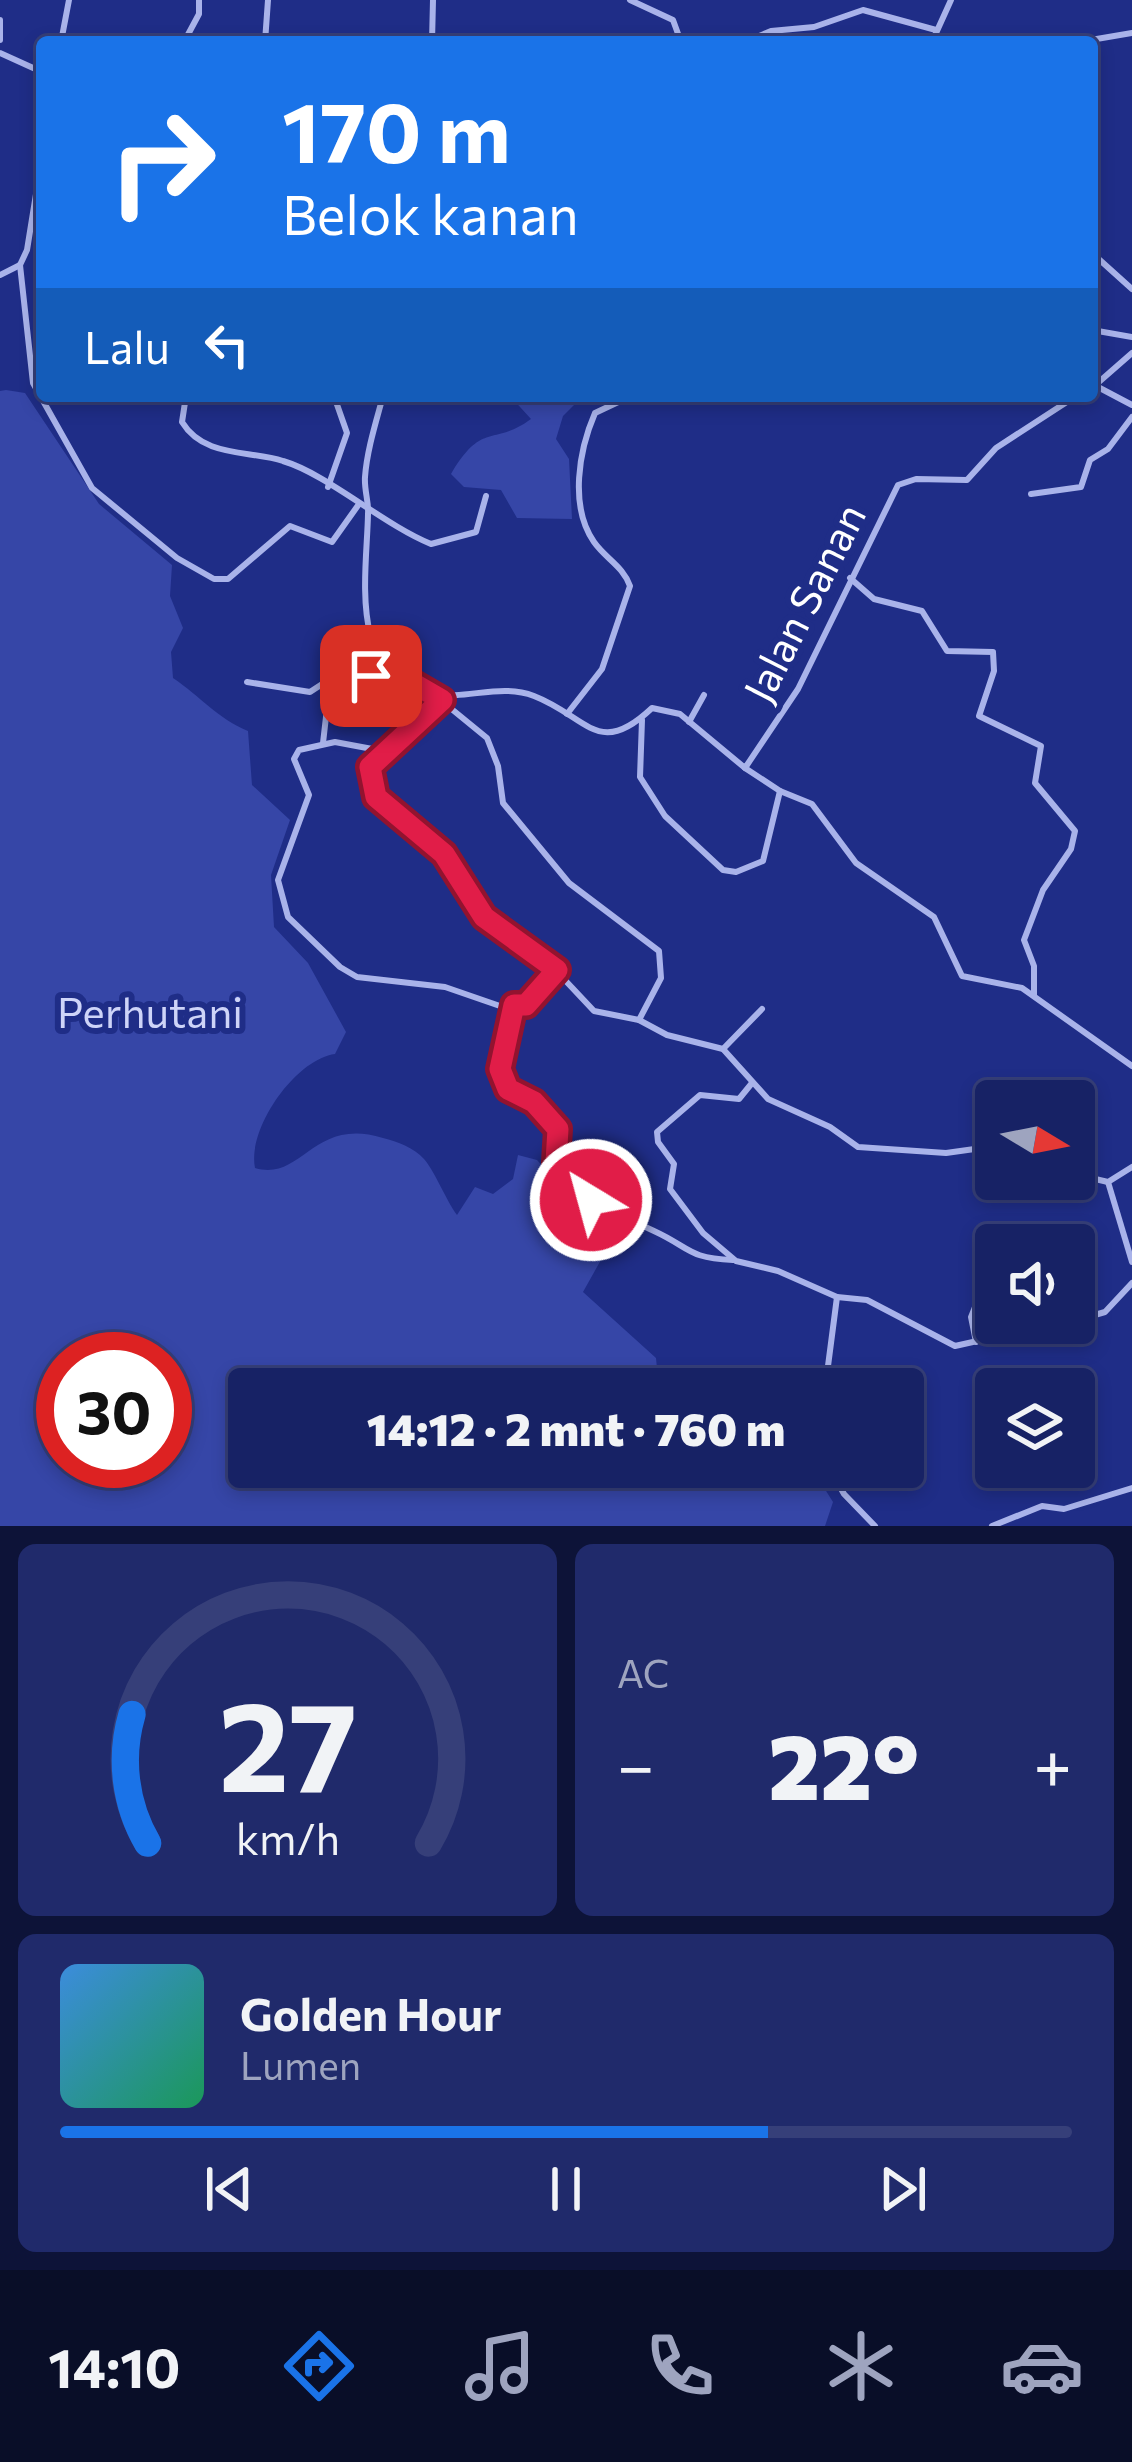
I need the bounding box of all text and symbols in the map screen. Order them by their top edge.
text: 170 m [282,78,511,180]
icon: right [84,84,240,240]
text: Belok kanan [282,180,579,246]
icon: left [194,312,260,378]
text: Lalu [84,318,170,373]
street label: Jalan Sanan [731,494,875,710]
pin [320,625,422,727]
icon: arrive [338,643,404,709]
park label: Perhutani [57,985,243,1037]
north arrow [975,1080,1095,1200]
map controls [975,1080,1095,1488]
position arrow [528,1137,654,1263]
button: sound [975,1224,1095,1344]
speed limit sign: 30 [36,1332,192,1488]
button: layers [975,1368,1095,1488]
text: 14:12 · 2 mnt · 760 m [367,1400,785,1455]
text: AC [617,1648,669,1696]
text: 27 [218,1665,357,1818]
text: 22° [768,1708,920,1819]
text: − [617,1723,655,1804]
text: + [1033,1723,1072,1804]
text: km/h [235,1811,340,1864]
text: Golden Hour [240,1985,501,2040]
text: Lumen [240,2040,361,2088]
icon: previous [196,2156,262,2222]
icon: pause [533,2156,599,2222]
icon: next [870,2156,936,2222]
icon: directions [277,2324,361,2408]
icon: music [458,2324,542,2408]
icon: phone [638,2324,722,2408]
icon: climate [819,2324,903,2408]
icon: car [1000,2324,1084,2408]
text: 14:10 [48,2333,180,2399]

